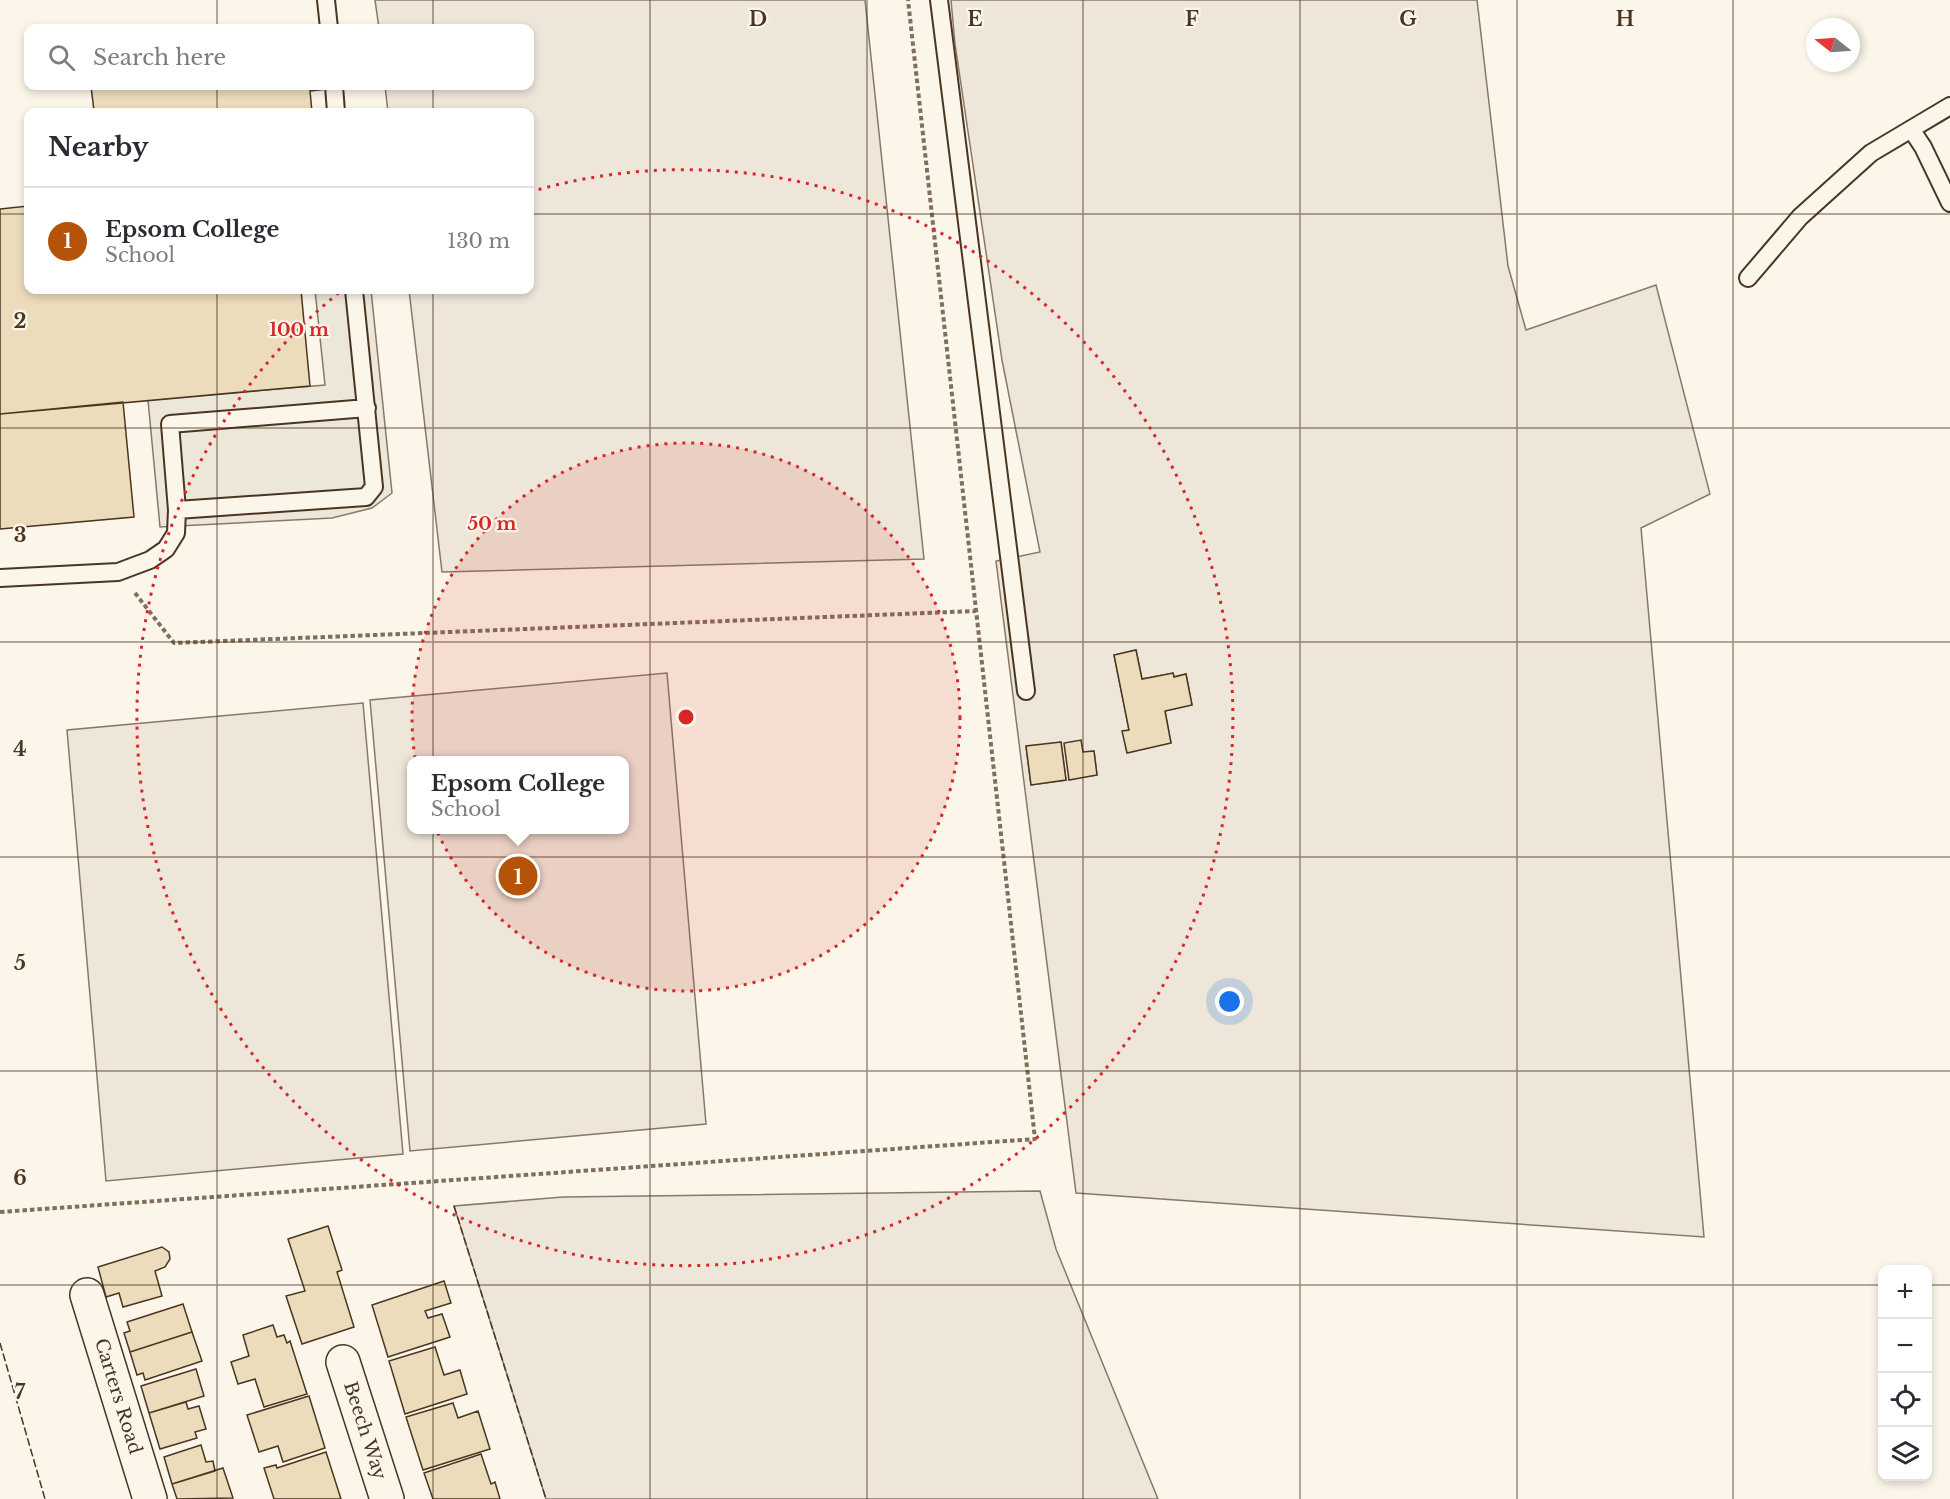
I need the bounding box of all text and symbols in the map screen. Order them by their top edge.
text: D [749,7,767,31]
text: E [967,7,983,31]
text: F [1185,7,1199,31]
text: G [1399,7,1417,31]
text: H [1616,7,1635,31]
north arrow [1806,18,1860,72]
search box [24,24,534,90]
icon: search [45,41,78,74]
text: Search here [93,44,226,71]
text: Nearby [48,131,149,163]
text: Epsom College [105,216,279,243]
text: 1 [63,229,72,253]
text: 130 m [447,229,510,253]
text: School [105,243,175,267]
text: 2 [13,309,27,333]
text: 100 m [269,319,329,341]
text: 50 m [468,513,517,535]
text: 3 [14,523,26,547]
centre of rings [676,707,696,727]
text: 4 [13,737,27,761]
popup [407,756,629,834]
text: Epsom College [431,770,605,797]
text: School [431,797,501,821]
pin: 1 [498,854,538,898]
text: 5 [14,951,26,975]
your location [1215,987,1244,1016]
text: 6 [13,1166,27,1190]
map controls [1878,1265,1932,1481]
button: + [1878,1265,1932,1319]
button: − [1878,1319,1932,1373]
street label: Carters Road [90,1336,146,1457]
button: locate [1878,1373,1932,1427]
street label: Beech Way [339,1379,391,1483]
text: 7 [15,1380,26,1404]
button: layers [1878,1427,1932,1481]

